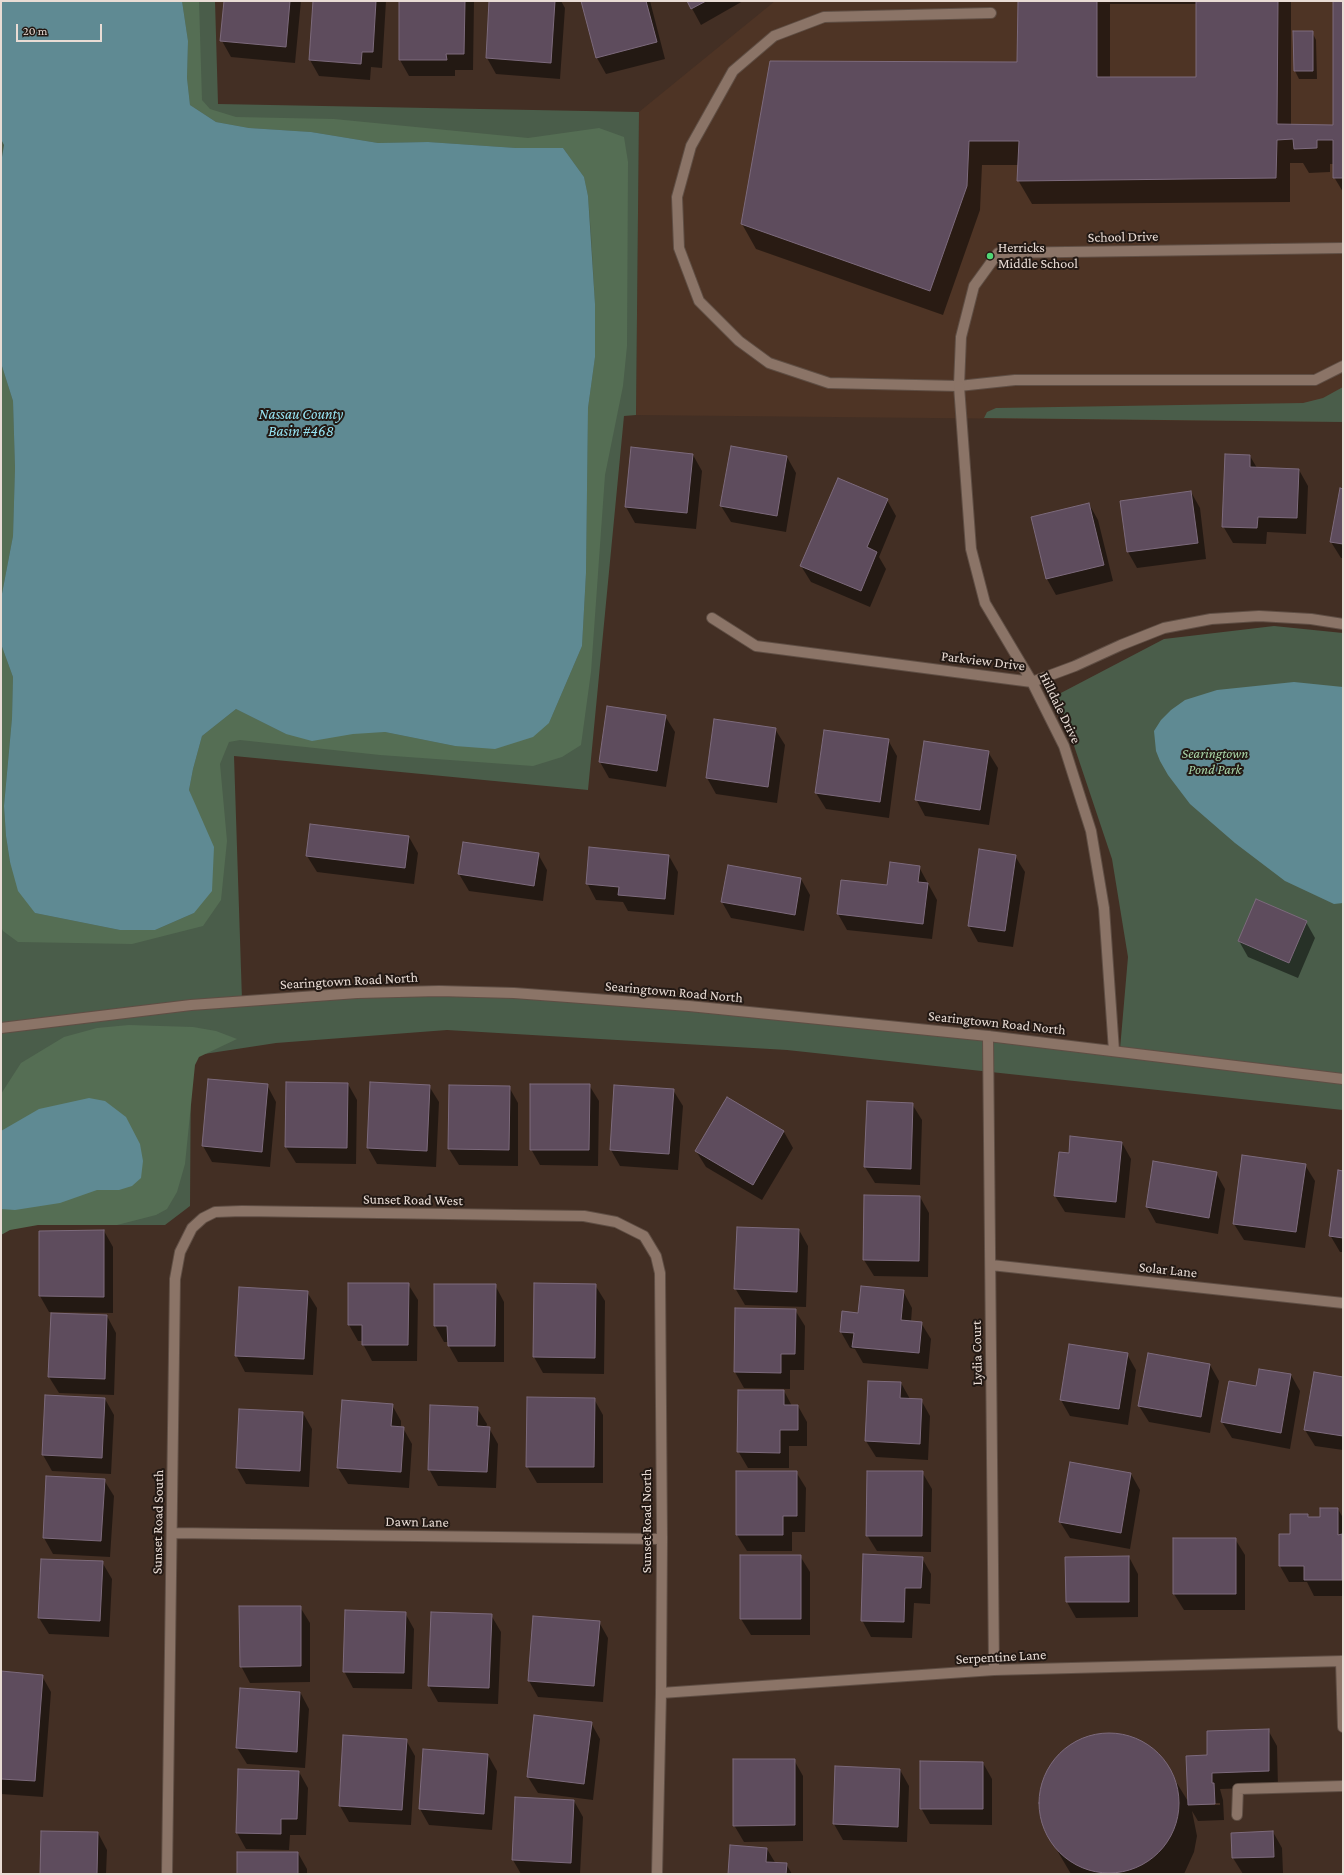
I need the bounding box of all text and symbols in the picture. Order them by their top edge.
scale bar [18,16,104,42]
text: 20 m [23,24,47,38]
street label: School Drive [1088,228,1158,246]
place label: Herricks Middle School [998,240,1078,272]
marker: Herricks Middle School [985,251,995,261]
water label: Nassau County Basin #468 [259,405,343,440]
street label: Parkview Drive [940,648,1026,674]
street label: Hilldale Drive [1036,670,1084,746]
park label: Searingtown Pond Park [1182,746,1248,778]
street label: Searingtown Road North [280,969,418,993]
street label: Searingtown Road North [604,978,744,1006]
street label: Searingtown Road North [927,1007,1067,1039]
street label: Sunset Road West [363,1191,463,1209]
street label: Solar Lane [1138,1259,1198,1281]
street label: Lydia Court [968,1320,986,1386]
street label: Sunset Road North [639,1469,655,1573]
street label: Sunset Road South [149,1470,167,1574]
street label: Dawn Lane [385,1513,449,1531]
street label: Serpentine Lane [955,1646,1047,1668]

